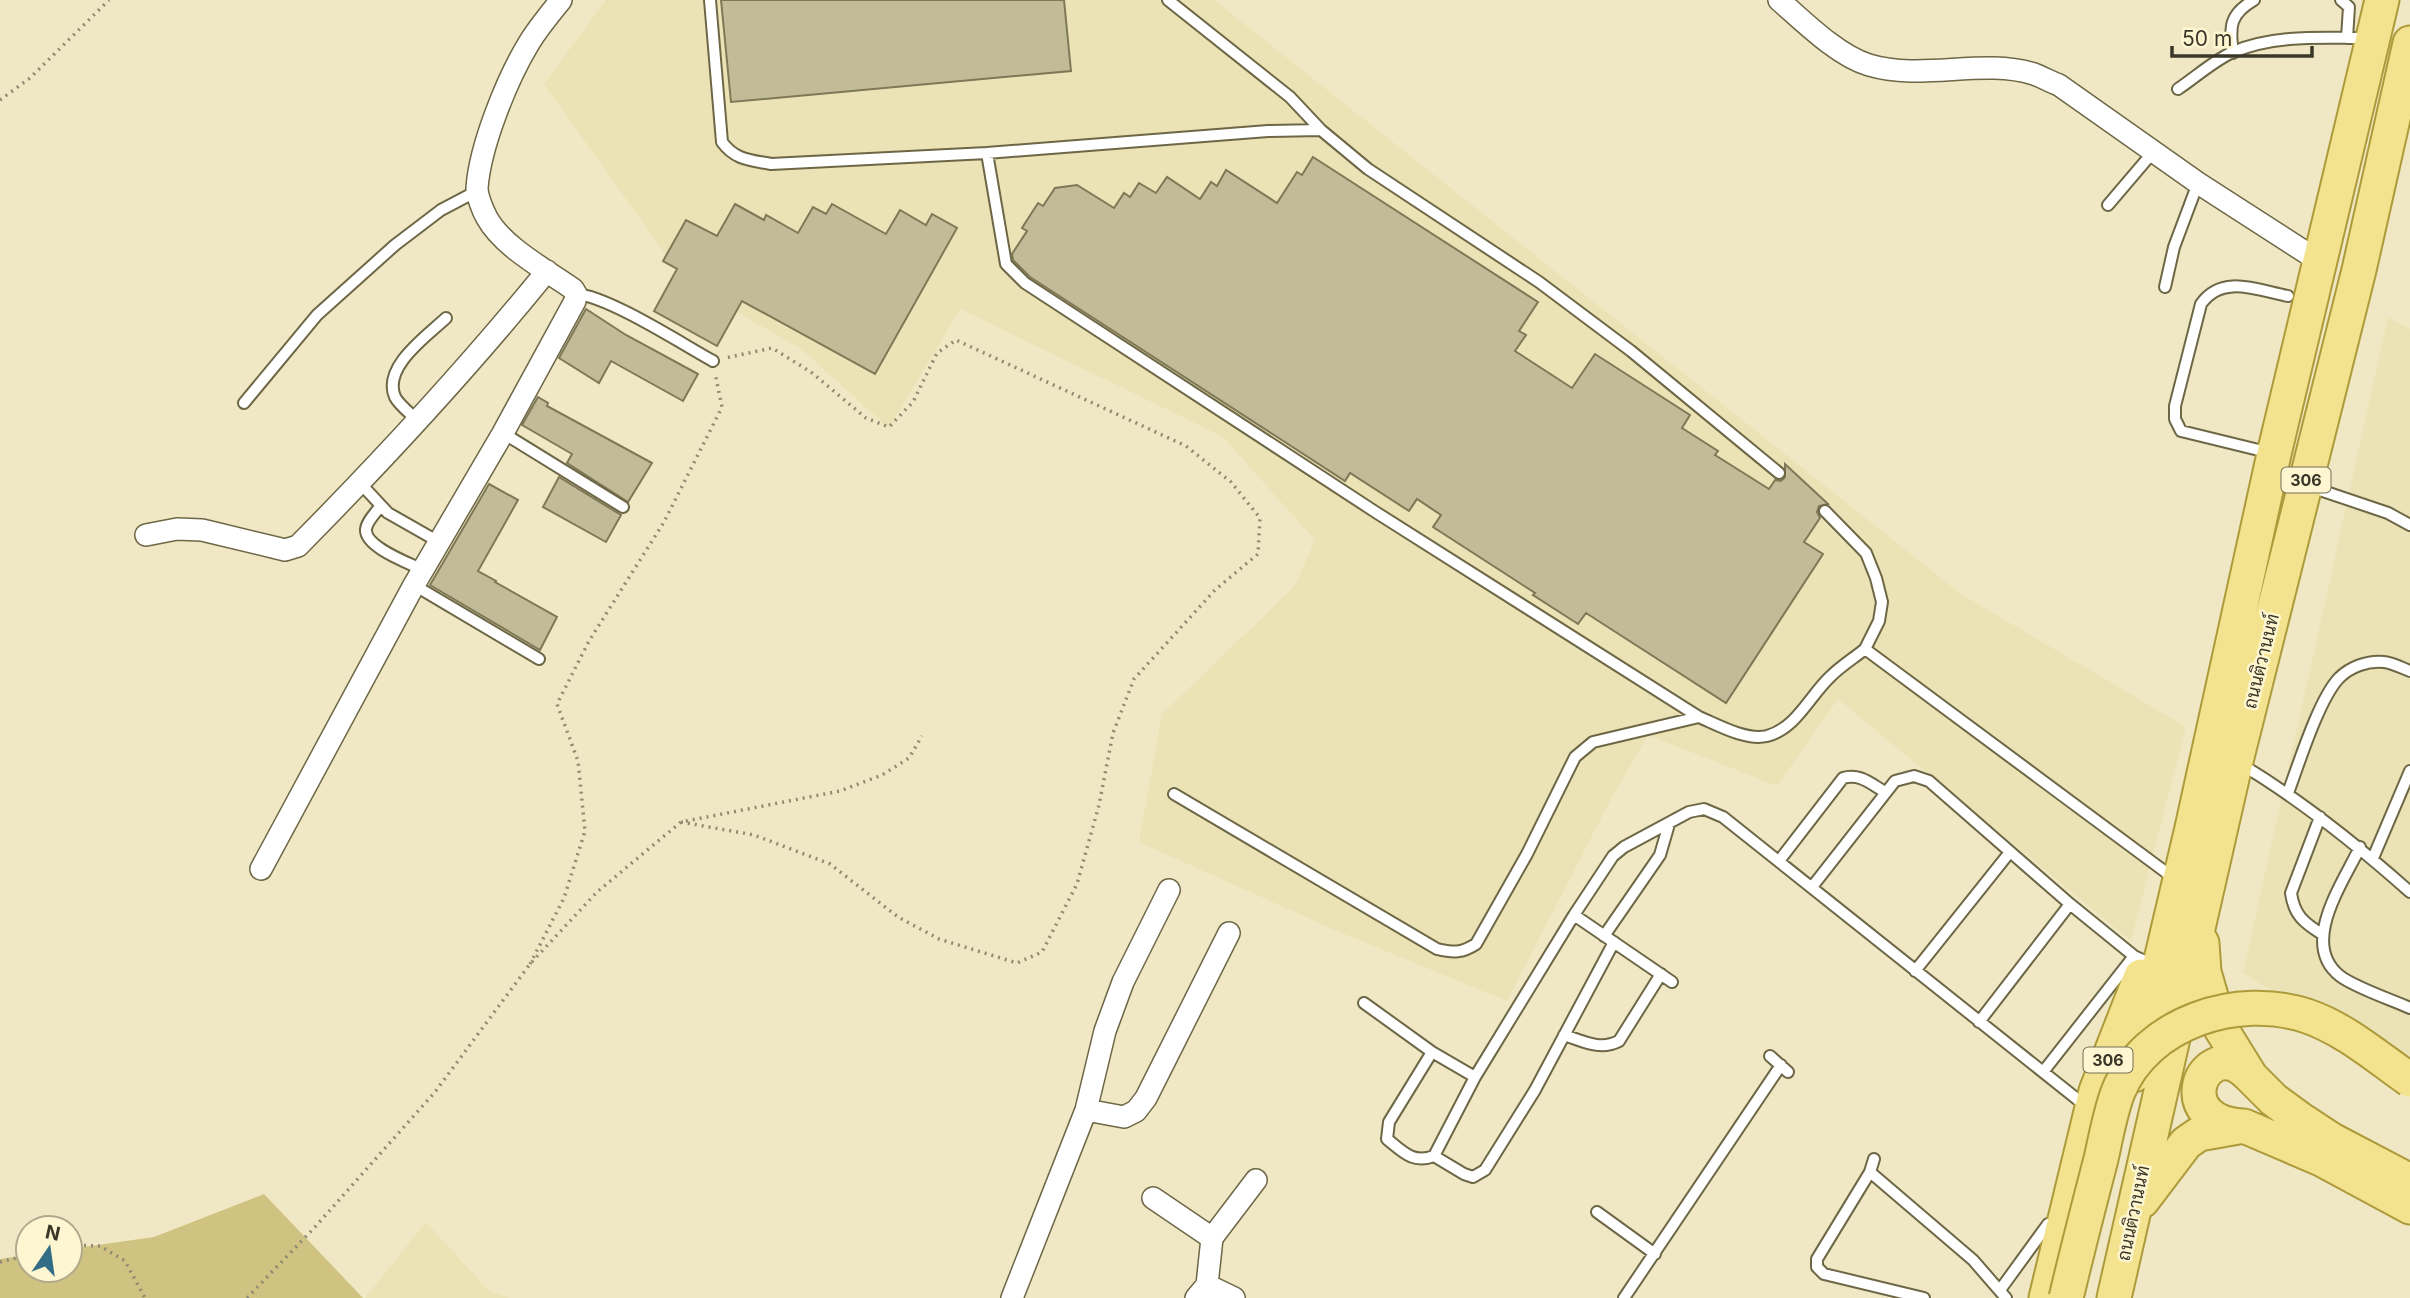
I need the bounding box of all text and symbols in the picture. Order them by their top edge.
scale bar [2172,14,2312,58]
text: 50 m [2182,26,2232,51]
road number: 306 [2282,467,2330,492]
street label: ถนนติวานนท์ [2237,611,2283,711]
road number: 306 [2084,1048,2132,1072]
street label: ถนนติวานนท์ [2111,1163,2153,1263]
north arrow [14,1214,84,1284]
text: N [43,1220,62,1246]

